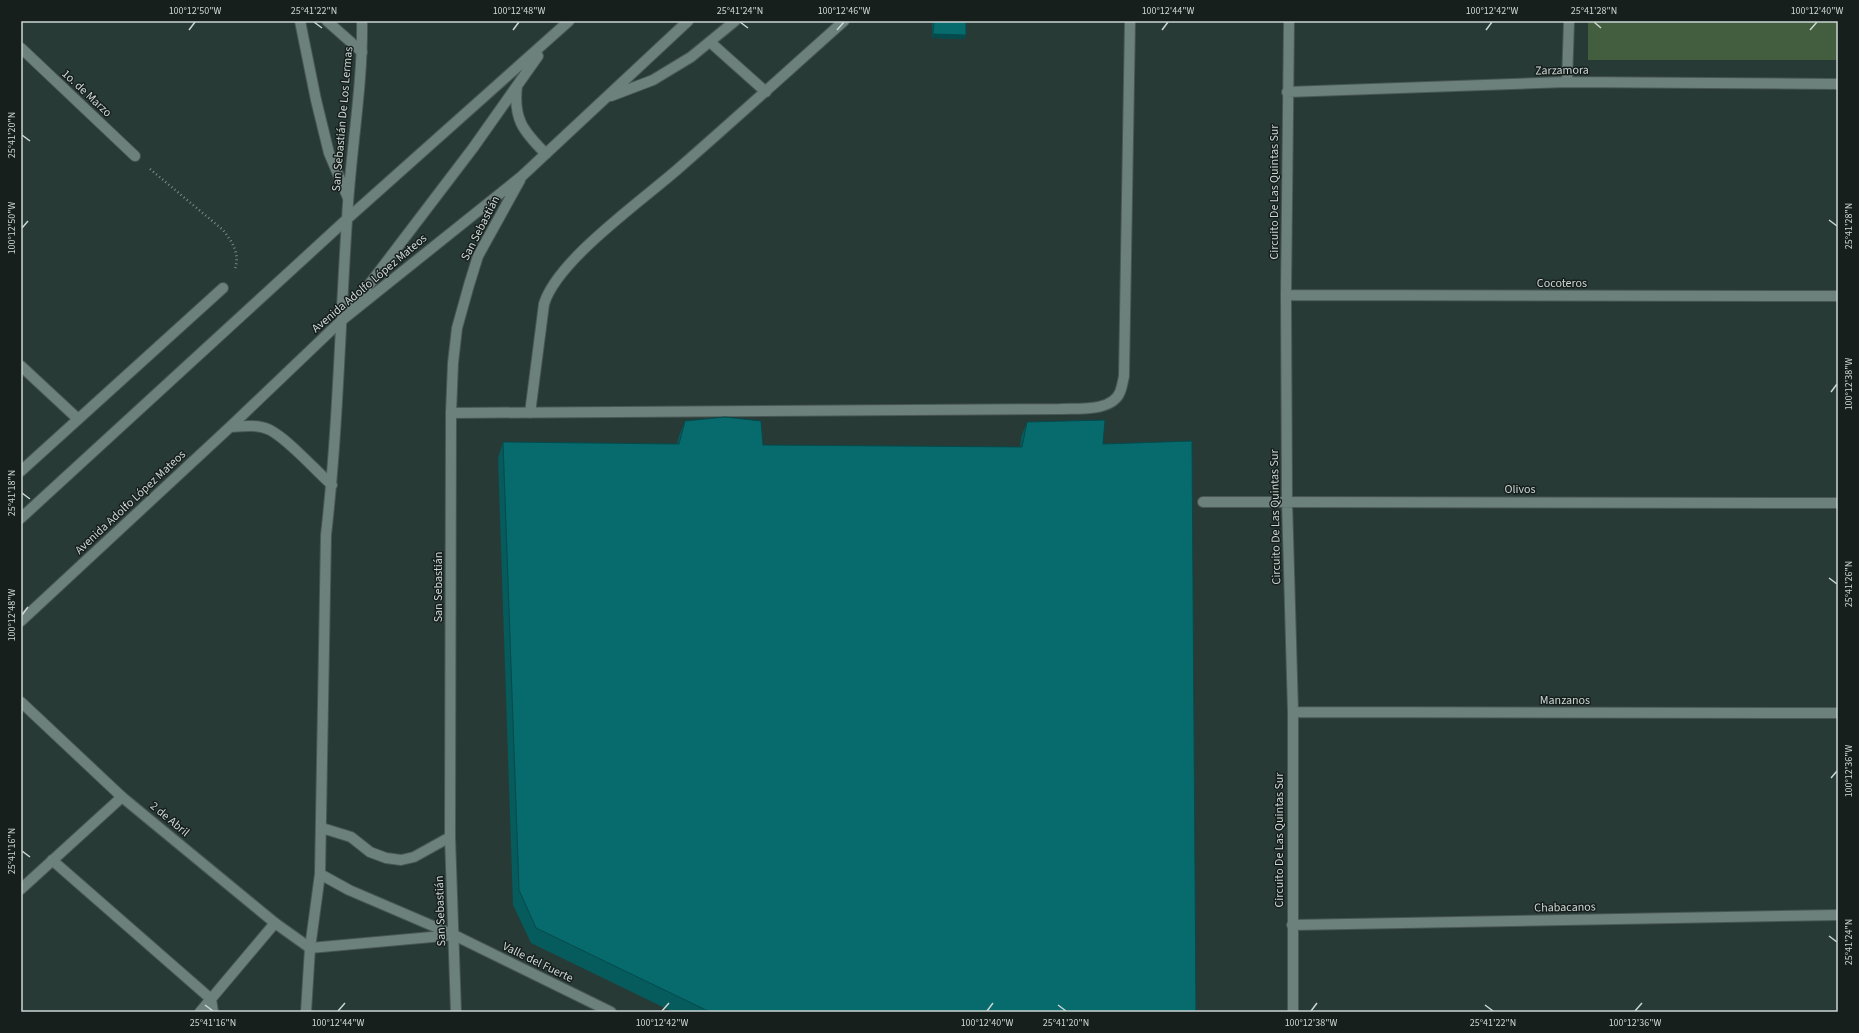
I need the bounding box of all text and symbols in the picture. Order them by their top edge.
text: 100°12'50"W [169,4,221,18]
text: 25°41'22"N [291,4,337,18]
text: 100°12'48"W [493,4,545,18]
text: 25°41'24"N [717,4,763,18]
text: 100°12'46"W [818,4,870,18]
text: 100°12'44"W [1142,4,1194,18]
text: 100°12'42"W [1466,4,1518,18]
text: 25°41'28"N [1571,4,1617,18]
text: 100°12'40"W [1791,4,1843,18]
street label: San Sebastián De Los Lermas [328,46,357,192]
street label: Zarzamora [1535,62,1589,79]
street label: 1o. de Marzo [58,66,116,121]
text: 25°41'20"N [5,112,19,158]
street label: Circuito De Las Quintas Sur [1266,124,1283,260]
street label: San Sebastián [457,193,504,264]
text: 100°12'50"W [5,202,19,254]
text: 25°41'28"N [1842,203,1856,249]
street label: Avenida Adolfo López Mateos [308,230,431,337]
street label: Cocoteros [1537,275,1587,292]
text: 100°12'38"W [1842,358,1856,410]
street label: Avenida Adolfo López Mateos [71,446,189,558]
street label: Circuito De Las Quintas Sur [1266,449,1285,585]
text: 25°41'18"N [5,470,19,516]
street label: Olivos [1504,481,1536,498]
street label: San Sebastián [430,552,447,622]
text: 25°41'26"N [1842,561,1856,607]
text: 100°12'48"W [5,589,19,641]
street label: Manzanos [1540,692,1590,709]
text: 100°12'36"W [1842,745,1856,797]
street label: Circuito De Las Quintas Sur [1271,772,1288,908]
street label: 2 de Abril [146,798,193,841]
text: 25°41'16"N [5,828,19,874]
street label: San Sebastián [431,875,450,947]
street label: Chabacanos [1534,898,1596,917]
text: 25°41'24"N [1842,919,1856,965]
street label: Valle del Fuerte [500,938,576,987]
text: 25°41'16"N [190,1016,236,1030]
text: 100°12'44"W [312,1016,364,1030]
text: 100°12'42"W [636,1016,688,1030]
text: 100°12'40"W [961,1016,1013,1030]
text: 25°41'20"N [1043,1016,1089,1030]
text: 100°12'38"W [1285,1016,1337,1030]
text: 25°41'22"N [1470,1016,1516,1030]
text: 100°12'36"W [1609,1016,1661,1030]

